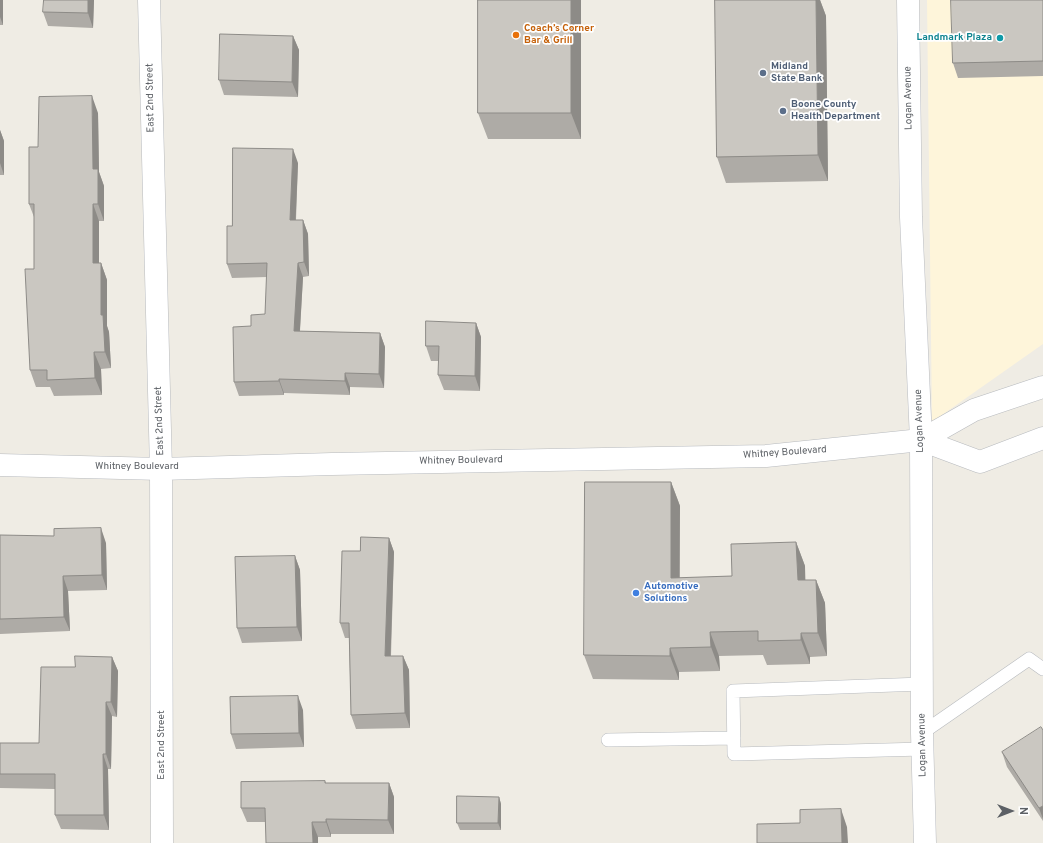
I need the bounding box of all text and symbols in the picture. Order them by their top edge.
place label: Coach’s Corner Bar & Grill [524,23,594,46]
marker: Coach’s Corner Bar & Grill [511,30,521,40]
place label: Landmark Plaza [917,32,992,44]
marker: Landmark Plaza [995,33,1005,43]
place label: Midland State Bank [771,61,822,84]
street label: East 2nd Street [144,63,158,133]
street label: Logan Avenue [902,66,916,130]
marker: Midland State Bank [758,68,768,78]
place label: Boone County Health Department [791,99,880,122]
marker: Boone County Health Department [778,106,788,116]
street label: East 2nd Street [153,386,167,456]
street label: Logan Avenue [913,389,927,453]
street label: Whitney Boulevard [743,444,827,462]
street label: Whitney Boulevard [419,454,503,468]
street label: Whitney Boulevard [95,461,179,473]
place label: Automotive Solutions [644,581,699,604]
marker: Automotive Solutions [631,588,641,598]
street label: East 2nd Street [156,710,168,780]
street label: Logan Avenue [916,713,930,777]
north arrow [991,791,1031,831]
text: N [1016,807,1030,815]

